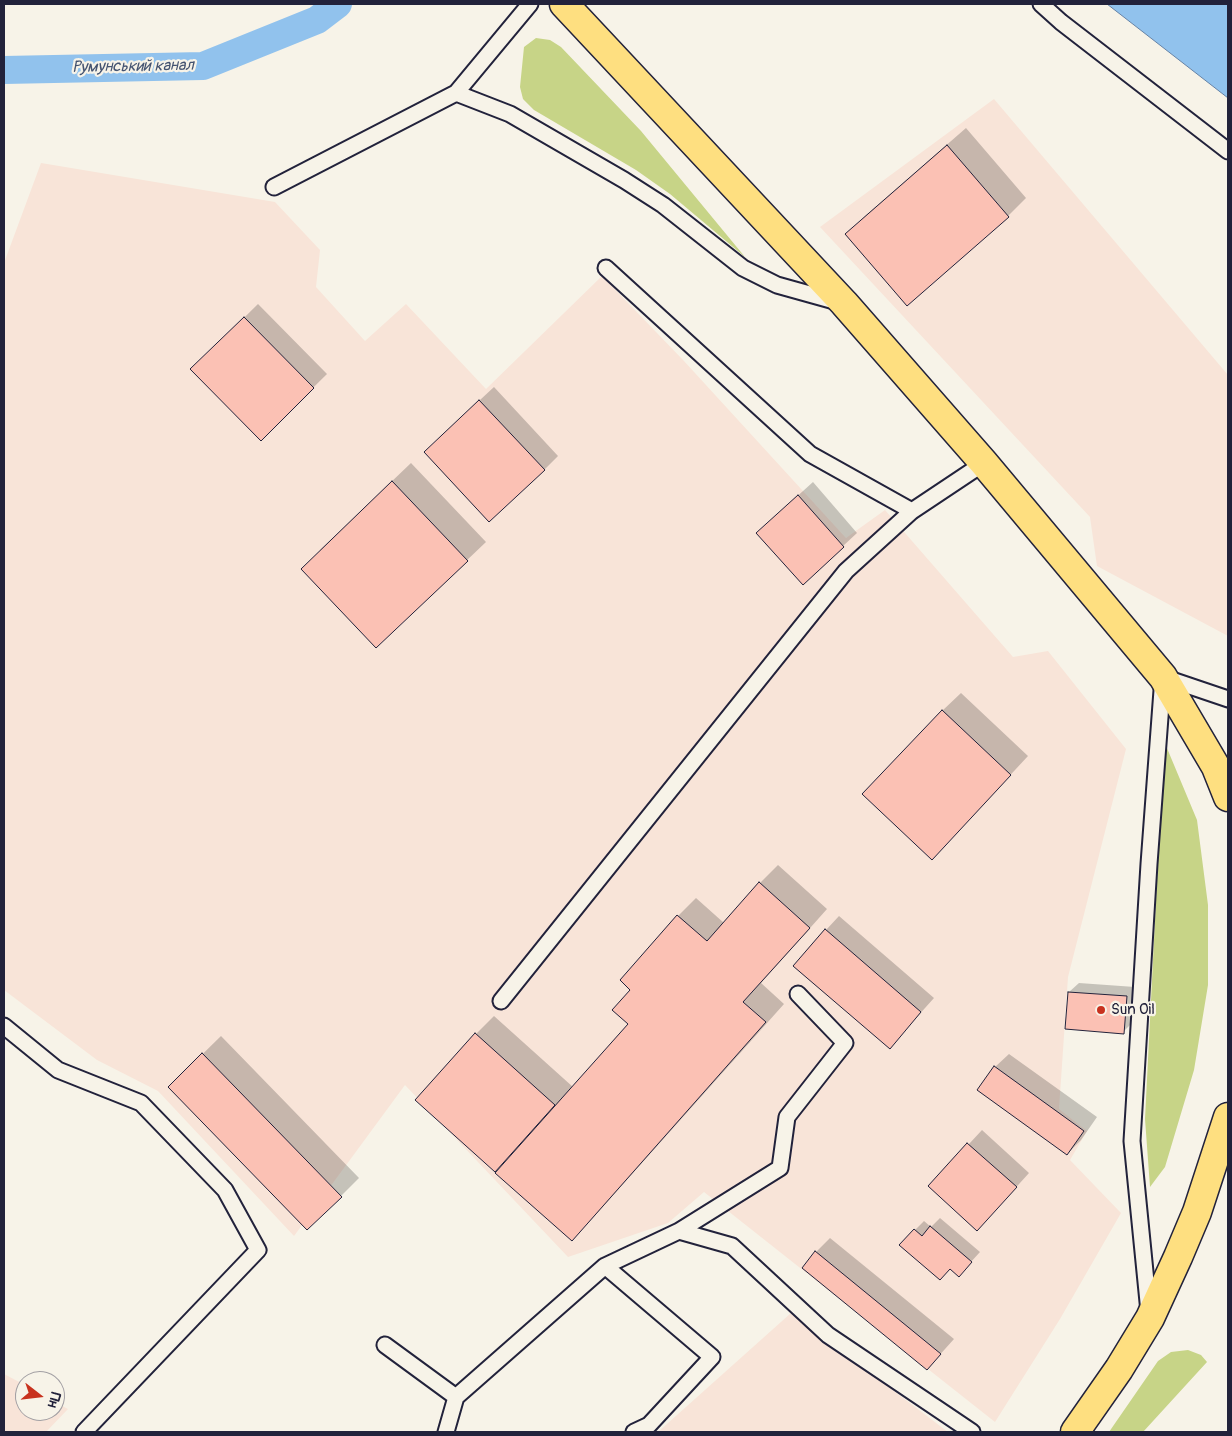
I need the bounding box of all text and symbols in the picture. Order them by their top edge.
water label: Румунський канал [72,56,194,78]
place label: Sun Oil [1111,1001,1155,1019]
marker: Sun Oil [1095,1004,1107,1016]
north arrow [15,1371,65,1421]
text: Пн [44,1390,64,1410]

